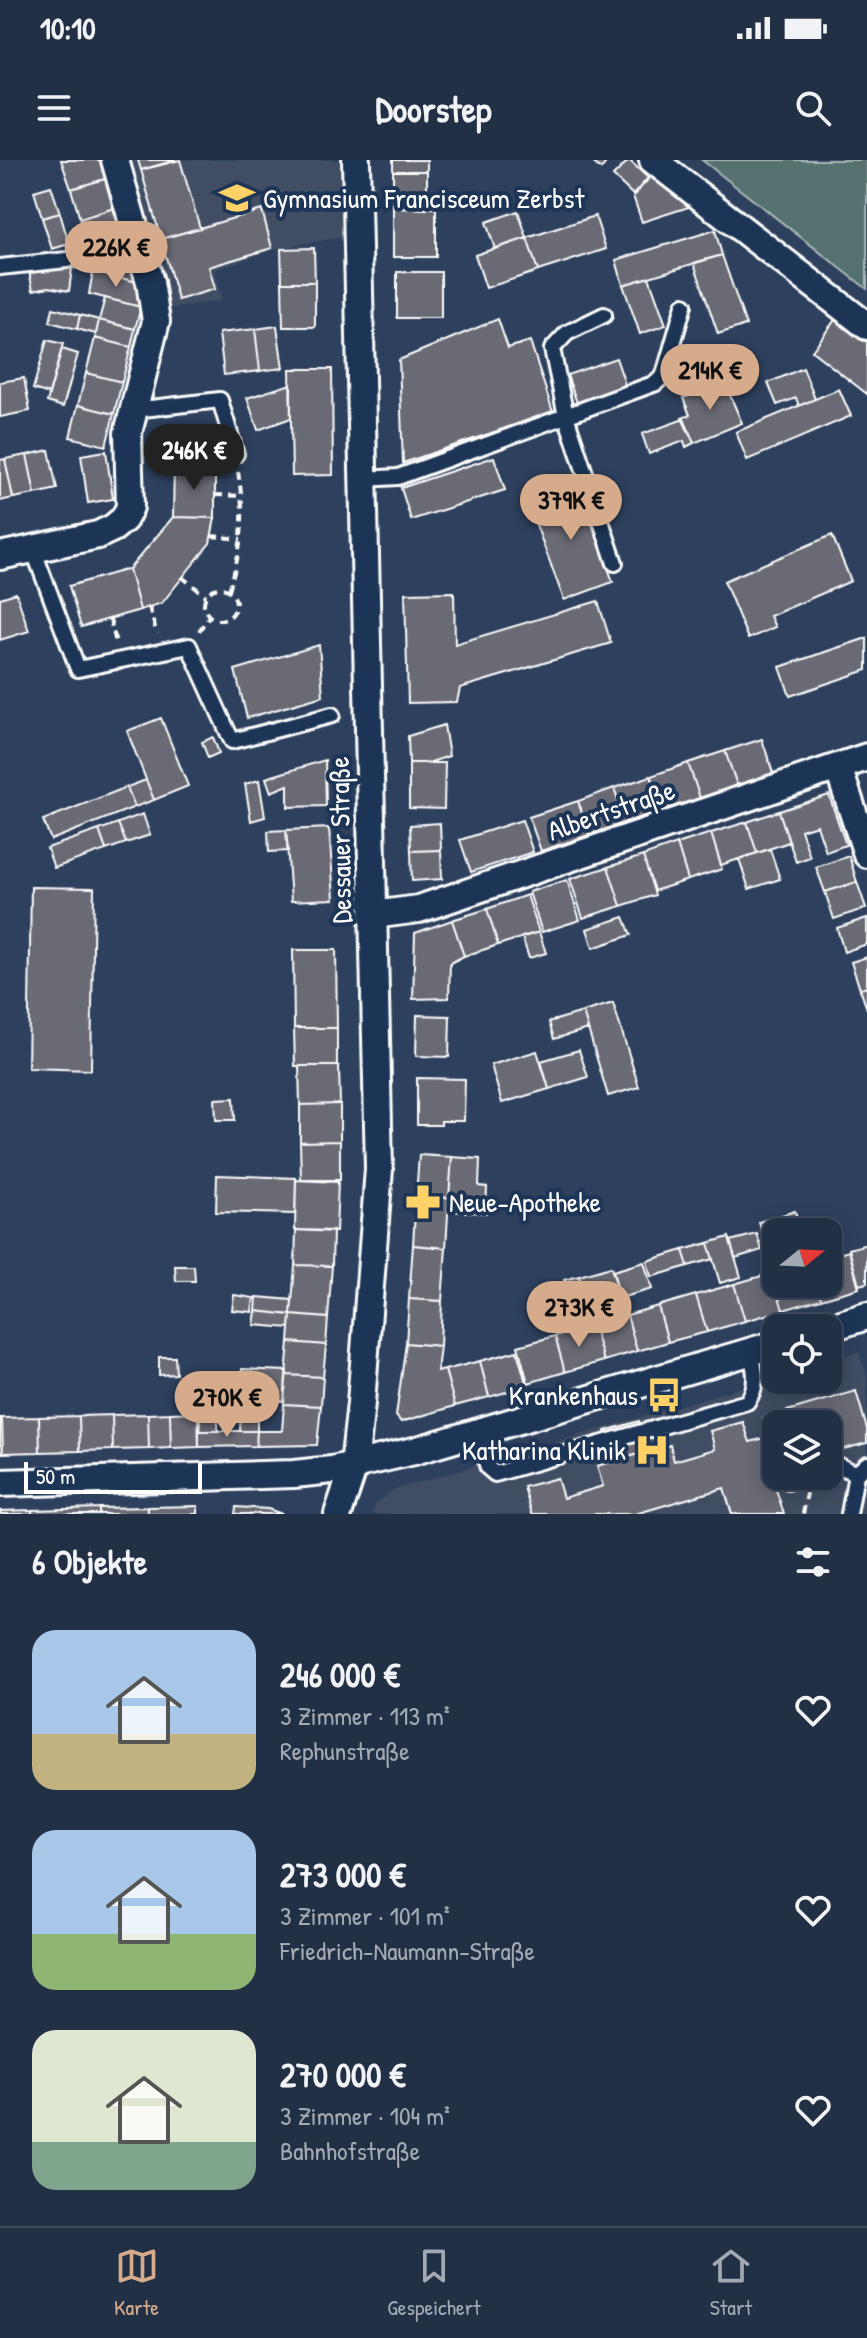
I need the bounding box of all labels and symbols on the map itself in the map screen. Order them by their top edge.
school or university icon: Gymnasium Francisceum Zerbst [218,179,256,217]
place label: Gymnasium Francisceum Zerbst [263,179,585,217]
pin: 226K € [51,221,181,289]
pin: 214K € [645,344,775,412]
pin: 246K € [129,424,259,492]
pin: 379K € [506,474,636,542]
street label: Dessauer Straße [320,756,360,924]
street label: Albertstraße [542,770,680,850]
pharmacy icon: Neue-Apotheke [404,1183,442,1221]
place label: Neue-Apotheke [449,1183,601,1221]
north arrow [762,1218,842,1298]
pin: 273K € [514,1281,644,1349]
pin: 270K € [162,1371,292,1439]
place label: Krankenhaus [509,1376,638,1414]
bus stop icon: Krankenhaus [645,1376,683,1414]
place label: Katharina Klinik [462,1431,626,1469]
hospital icon: Katharina Klinik [633,1431,671,1469]
scale bar [24,1458,202,1494]

